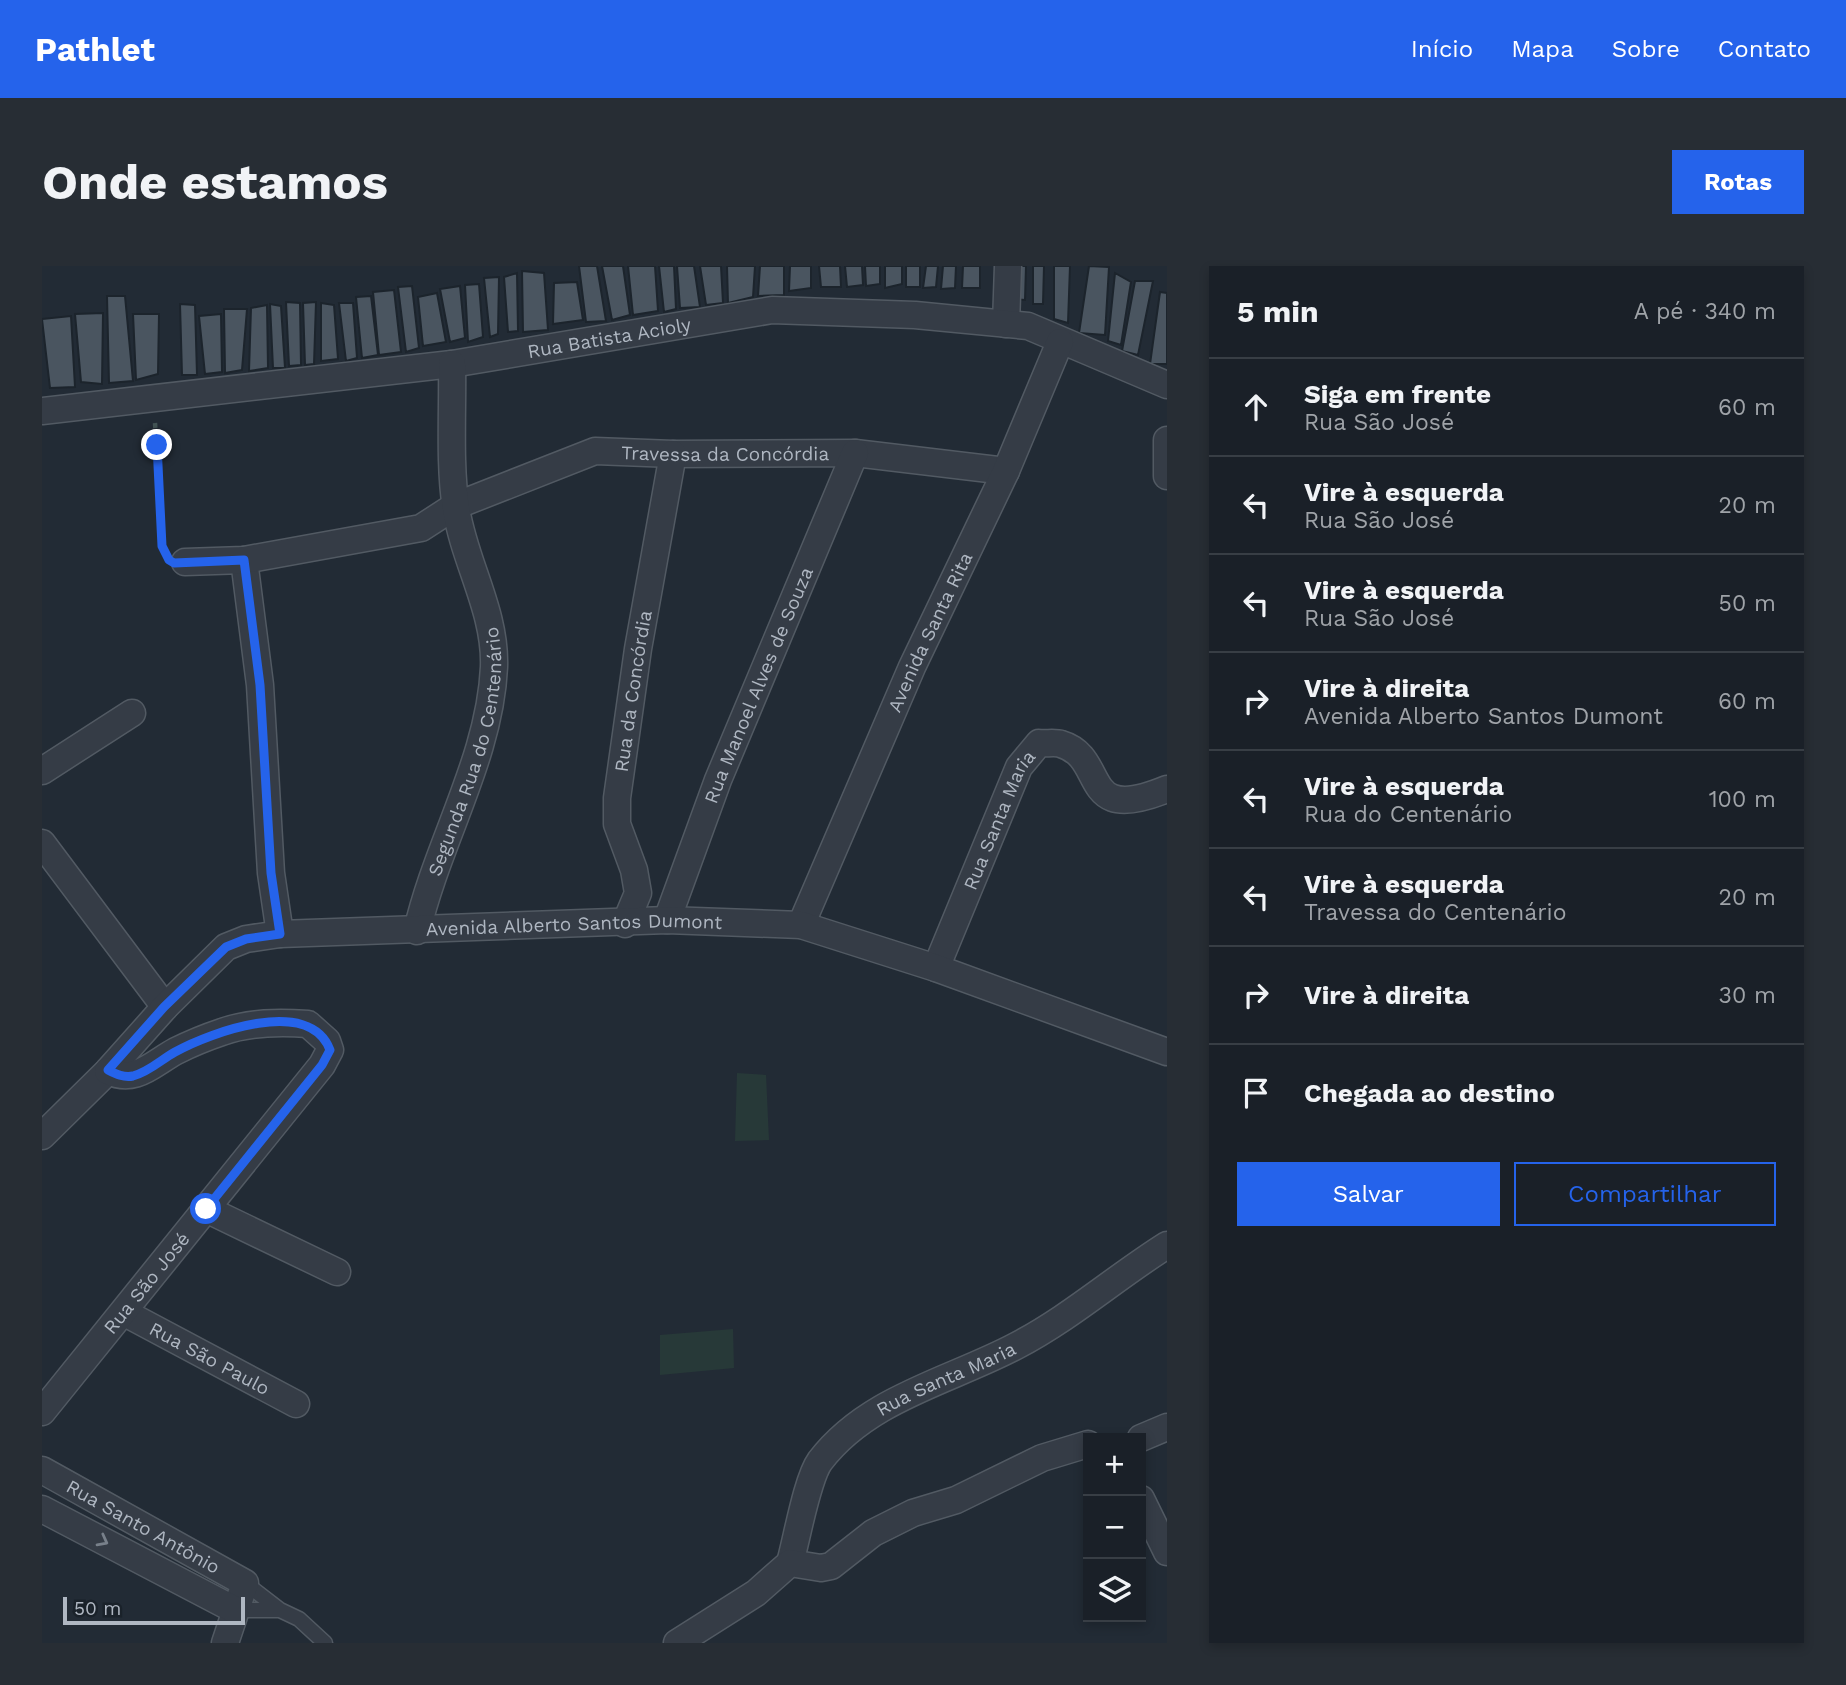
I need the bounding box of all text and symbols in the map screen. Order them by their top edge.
text: Pathlet [35,30,155,69]
text: Início [1411,35,1473,63]
text: Mapa [1511,35,1574,63]
text: Sobre [1612,35,1680,63]
text: Contato [1718,35,1811,63]
button: Rotas [1672,150,1804,214]
text: Onde estamos [42,153,388,211]
text: 5 min [1237,294,1319,329]
text: A pé · 340 m [1634,298,1776,325]
street label: Rua Batista Acioly [526,313,693,363]
text: Siga em frente [1304,379,1491,409]
icon: ahead [1237,388,1275,426]
text: 60 m [1718,394,1776,421]
text: Rua São José [1304,409,1454,436]
route end [141,429,172,460]
street label: Travessa da Concórdia [621,441,829,466]
text: Vire à esquerda [1304,477,1504,507]
icon: left [1237,486,1275,524]
text: 20 m [1719,492,1776,519]
text: Rua São José [1304,507,1454,534]
street label: Avenida Santa Rita [883,548,977,716]
street label: Rua Manoel Alves de Souza [699,563,818,807]
text: Vire à esquerda [1304,575,1504,605]
icon: left [1237,584,1275,622]
text: 50 m [1719,590,1776,617]
text: Rua São José [1304,605,1454,632]
street label: Rua da Concórdia [610,608,657,774]
street label: Segunda Rua do Centenário [423,625,506,879]
text: Vire à direita [1304,673,1469,703]
icon: right [1237,682,1275,720]
text: 60 m [1718,688,1776,715]
text: Avenida Alberto Santos Dumont [1304,703,1663,730]
street label: Rua Santa Maria [959,745,1040,893]
text: Vire à esquerda [1304,771,1504,801]
icon: left [1237,780,1275,818]
text: 100 m [1709,786,1776,813]
text: Rua do Centenário [1304,801,1512,828]
text: Vire à esquerda [1304,869,1504,899]
icon: left [1237,878,1275,916]
text: 20 m [1719,884,1776,911]
text: Travessa do Centenário [1304,899,1566,926]
street label: Avenida Alberto Santos Dumont [425,909,723,941]
icon: right [1237,976,1275,1014]
text: Vire à direita [1304,980,1469,1010]
text: 30 m [1719,982,1776,1009]
icon: arrive [1237,1074,1275,1112]
text: Chegada ao destino [1304,1078,1555,1108]
button: Salvar [1237,1162,1500,1226]
button: Compartilhar [1514,1162,1776,1226]
route start [190,1193,221,1224]
street label: Rua São José [99,1228,195,1339]
street label: Rua São Paulo [145,1317,274,1400]
street label: Rua Santa Maria [872,1337,1020,1421]
map controls [1083,1433,1146,1622]
button: + [1083,1433,1146,1496]
street label: Rua Santo Antônio [62,1475,224,1579]
button: − [1083,1496,1146,1559]
one-way arrow [95,1533,108,1546]
button: layers [1083,1559,1146,1622]
scale bar [63,1594,245,1626]
text: 50 m [74,1597,121,1620]

